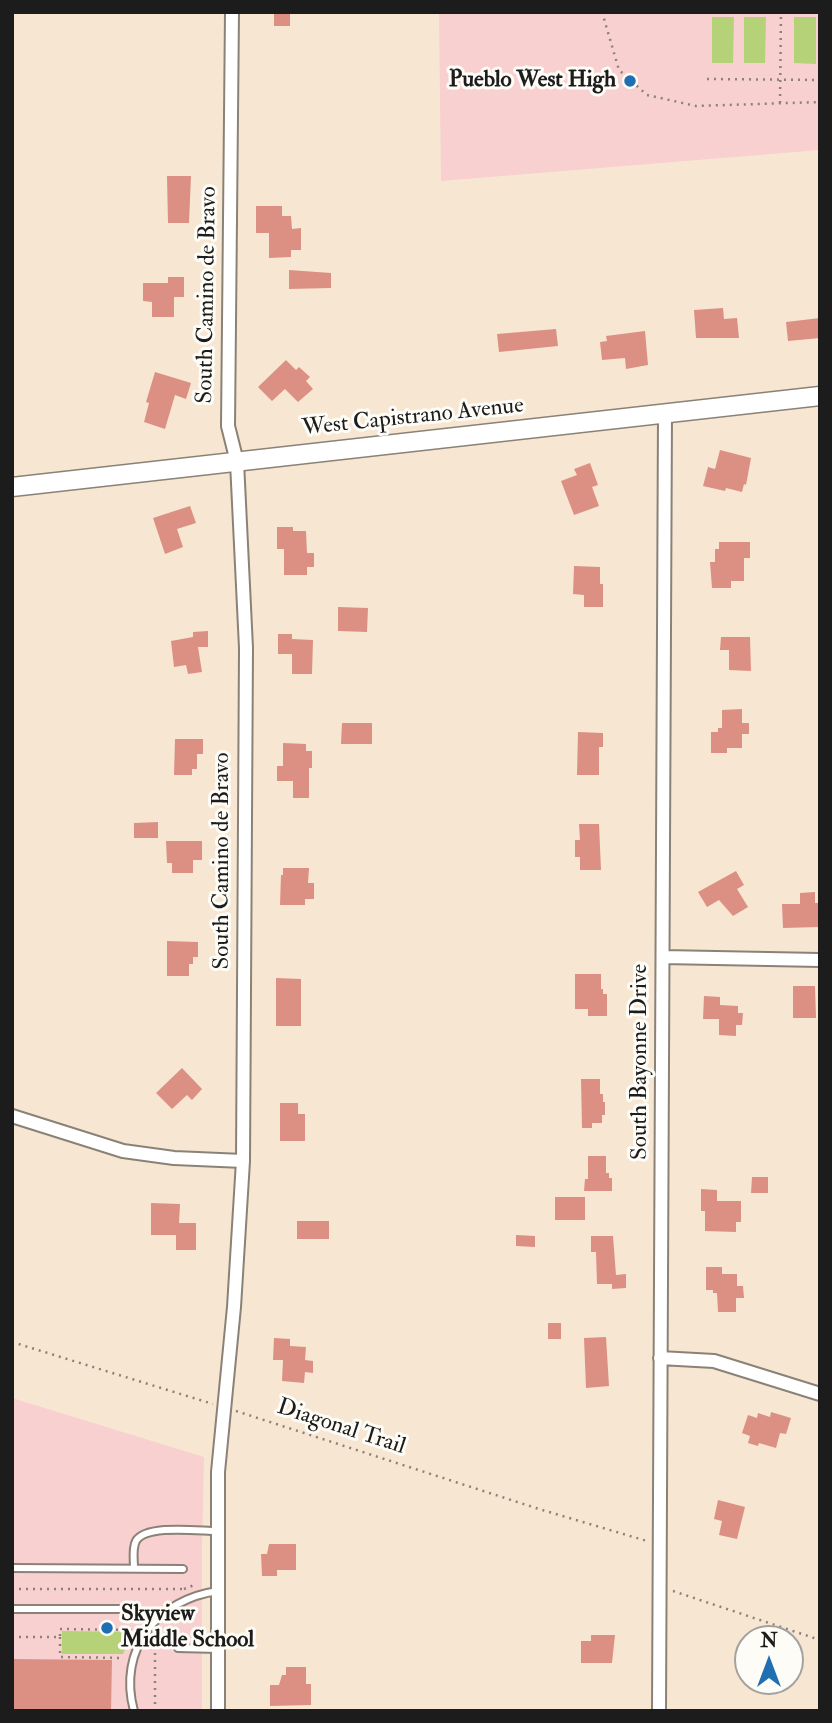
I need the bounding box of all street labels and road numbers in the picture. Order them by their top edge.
street label: South Camino de Bravo [192,186,224,404]
street label: West Capistrano Avenue [301,393,525,443]
street label: South Camino de Bravo [209,752,237,970]
street label: South Bayonne Drive [627,964,655,1160]
street label: Diagonal Trail [273,1394,409,1462]

